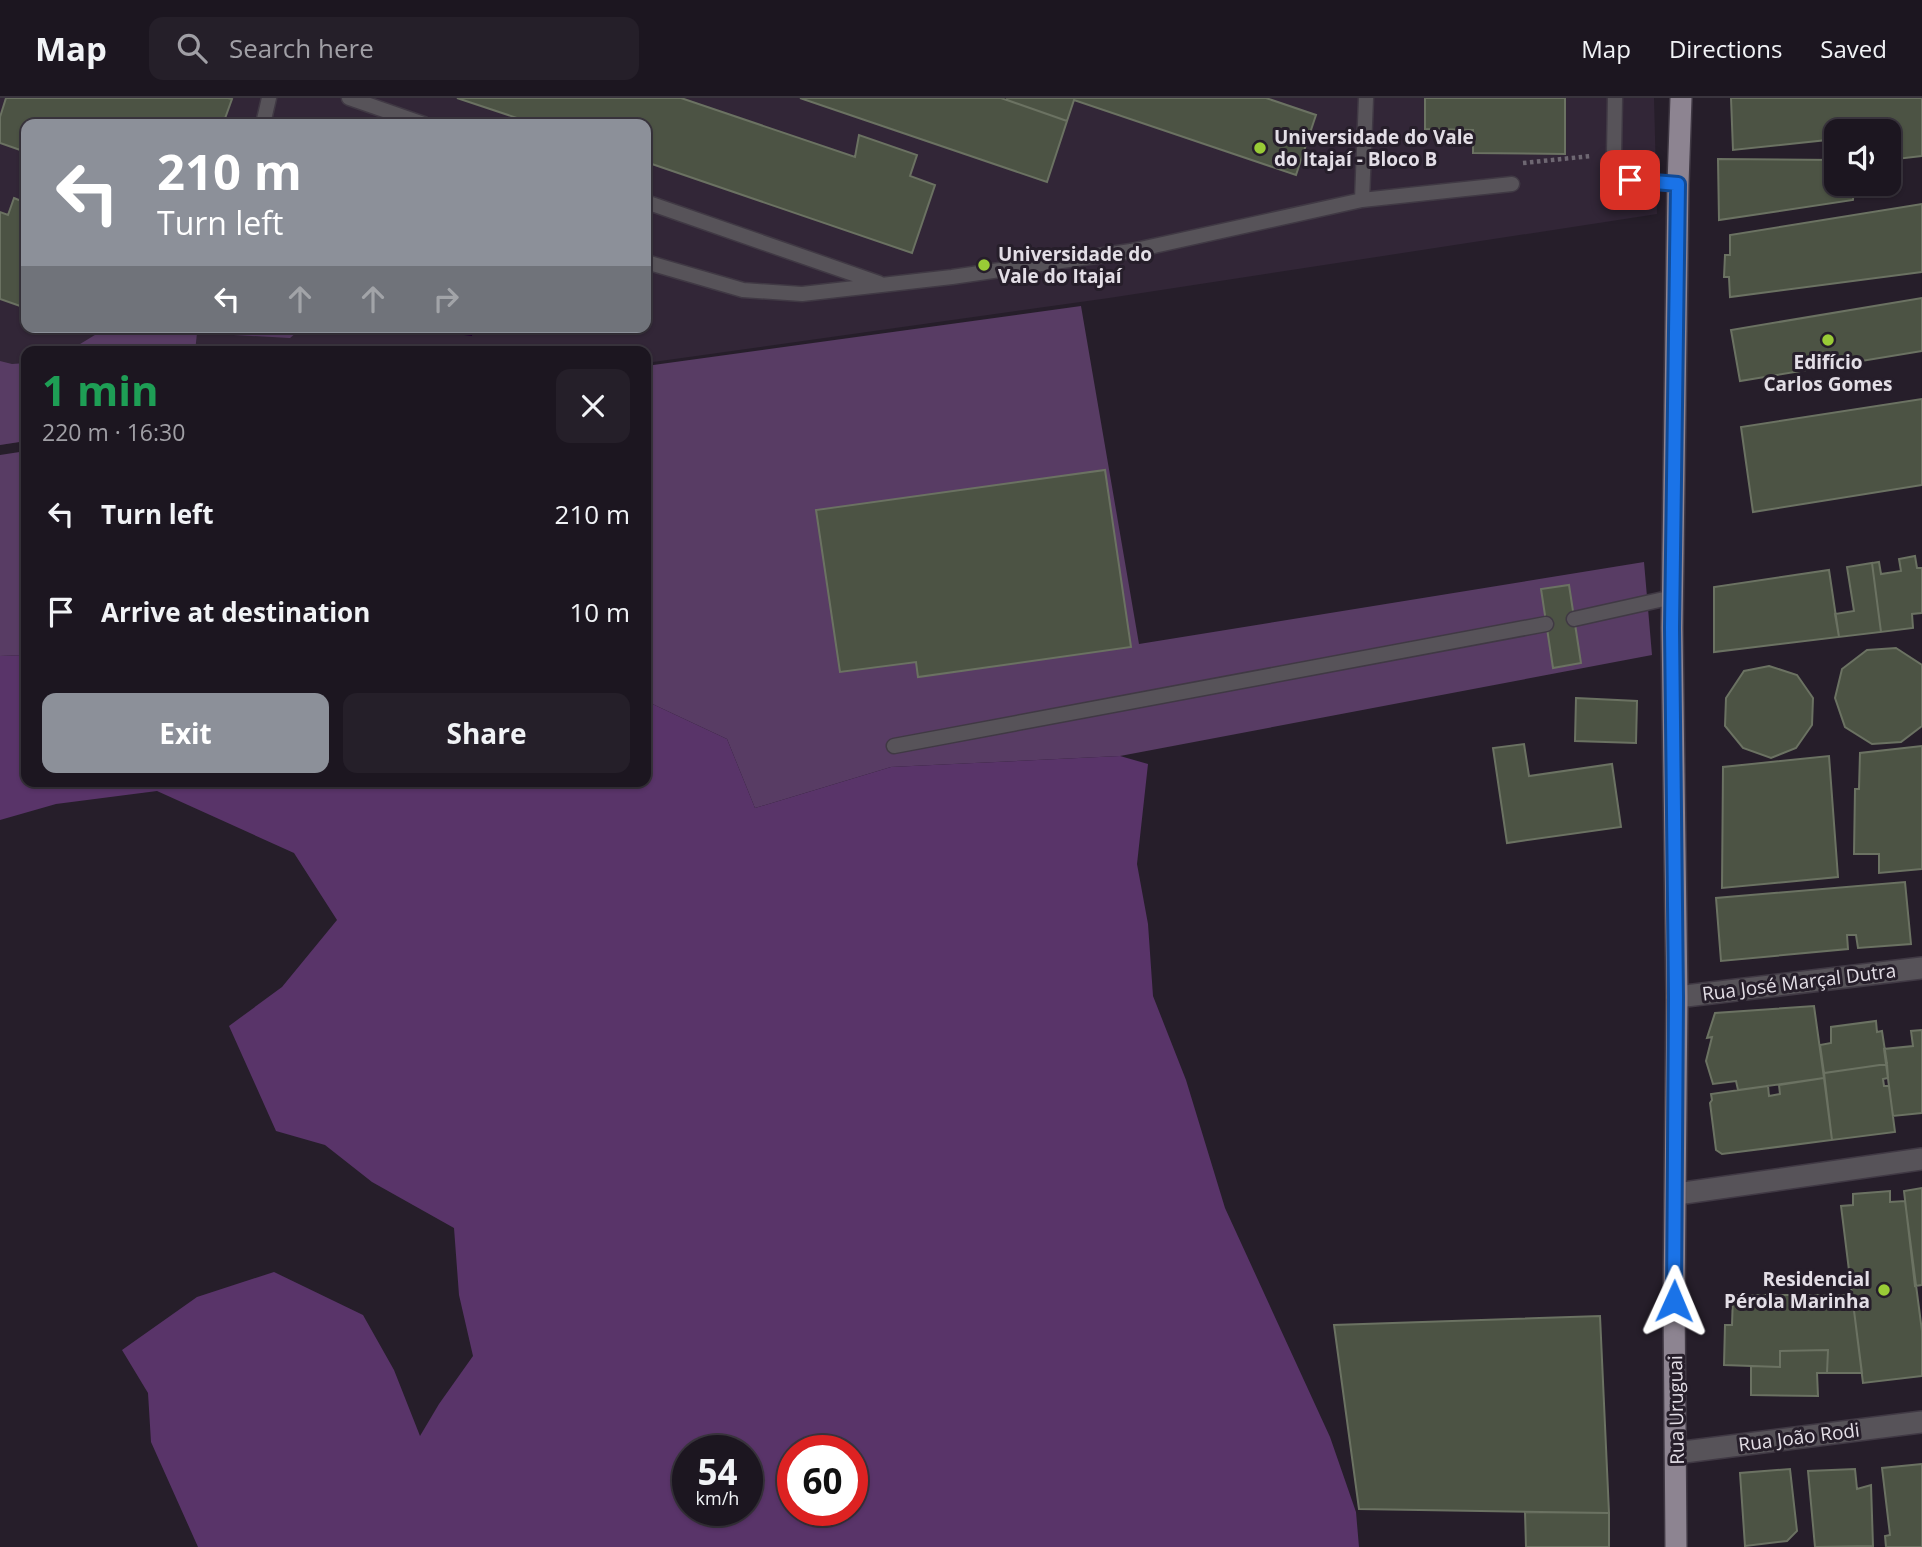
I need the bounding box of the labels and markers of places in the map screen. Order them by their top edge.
place label: Universidade do Vale do Itajaí - Bloco B [1274,124,1474,172]
marker: Universidade do Vale do Itajaí - Bloco B [1252,140,1268,156]
pin [1600,150,1660,210]
place label: Universidade do Vale do Itajaí [998,241,1152,289]
marker: Universidade do Vale do Itajaí [976,257,992,273]
marker: Edifício Carlos Gomes [1820,332,1836,348]
place label: Edifício Carlos Gomes [1763,349,1893,397]
place label: Residencial Pérola Marinha [1724,1266,1870,1314]
marker: Residencial Pérola Marinha [1876,1282,1892,1298]

